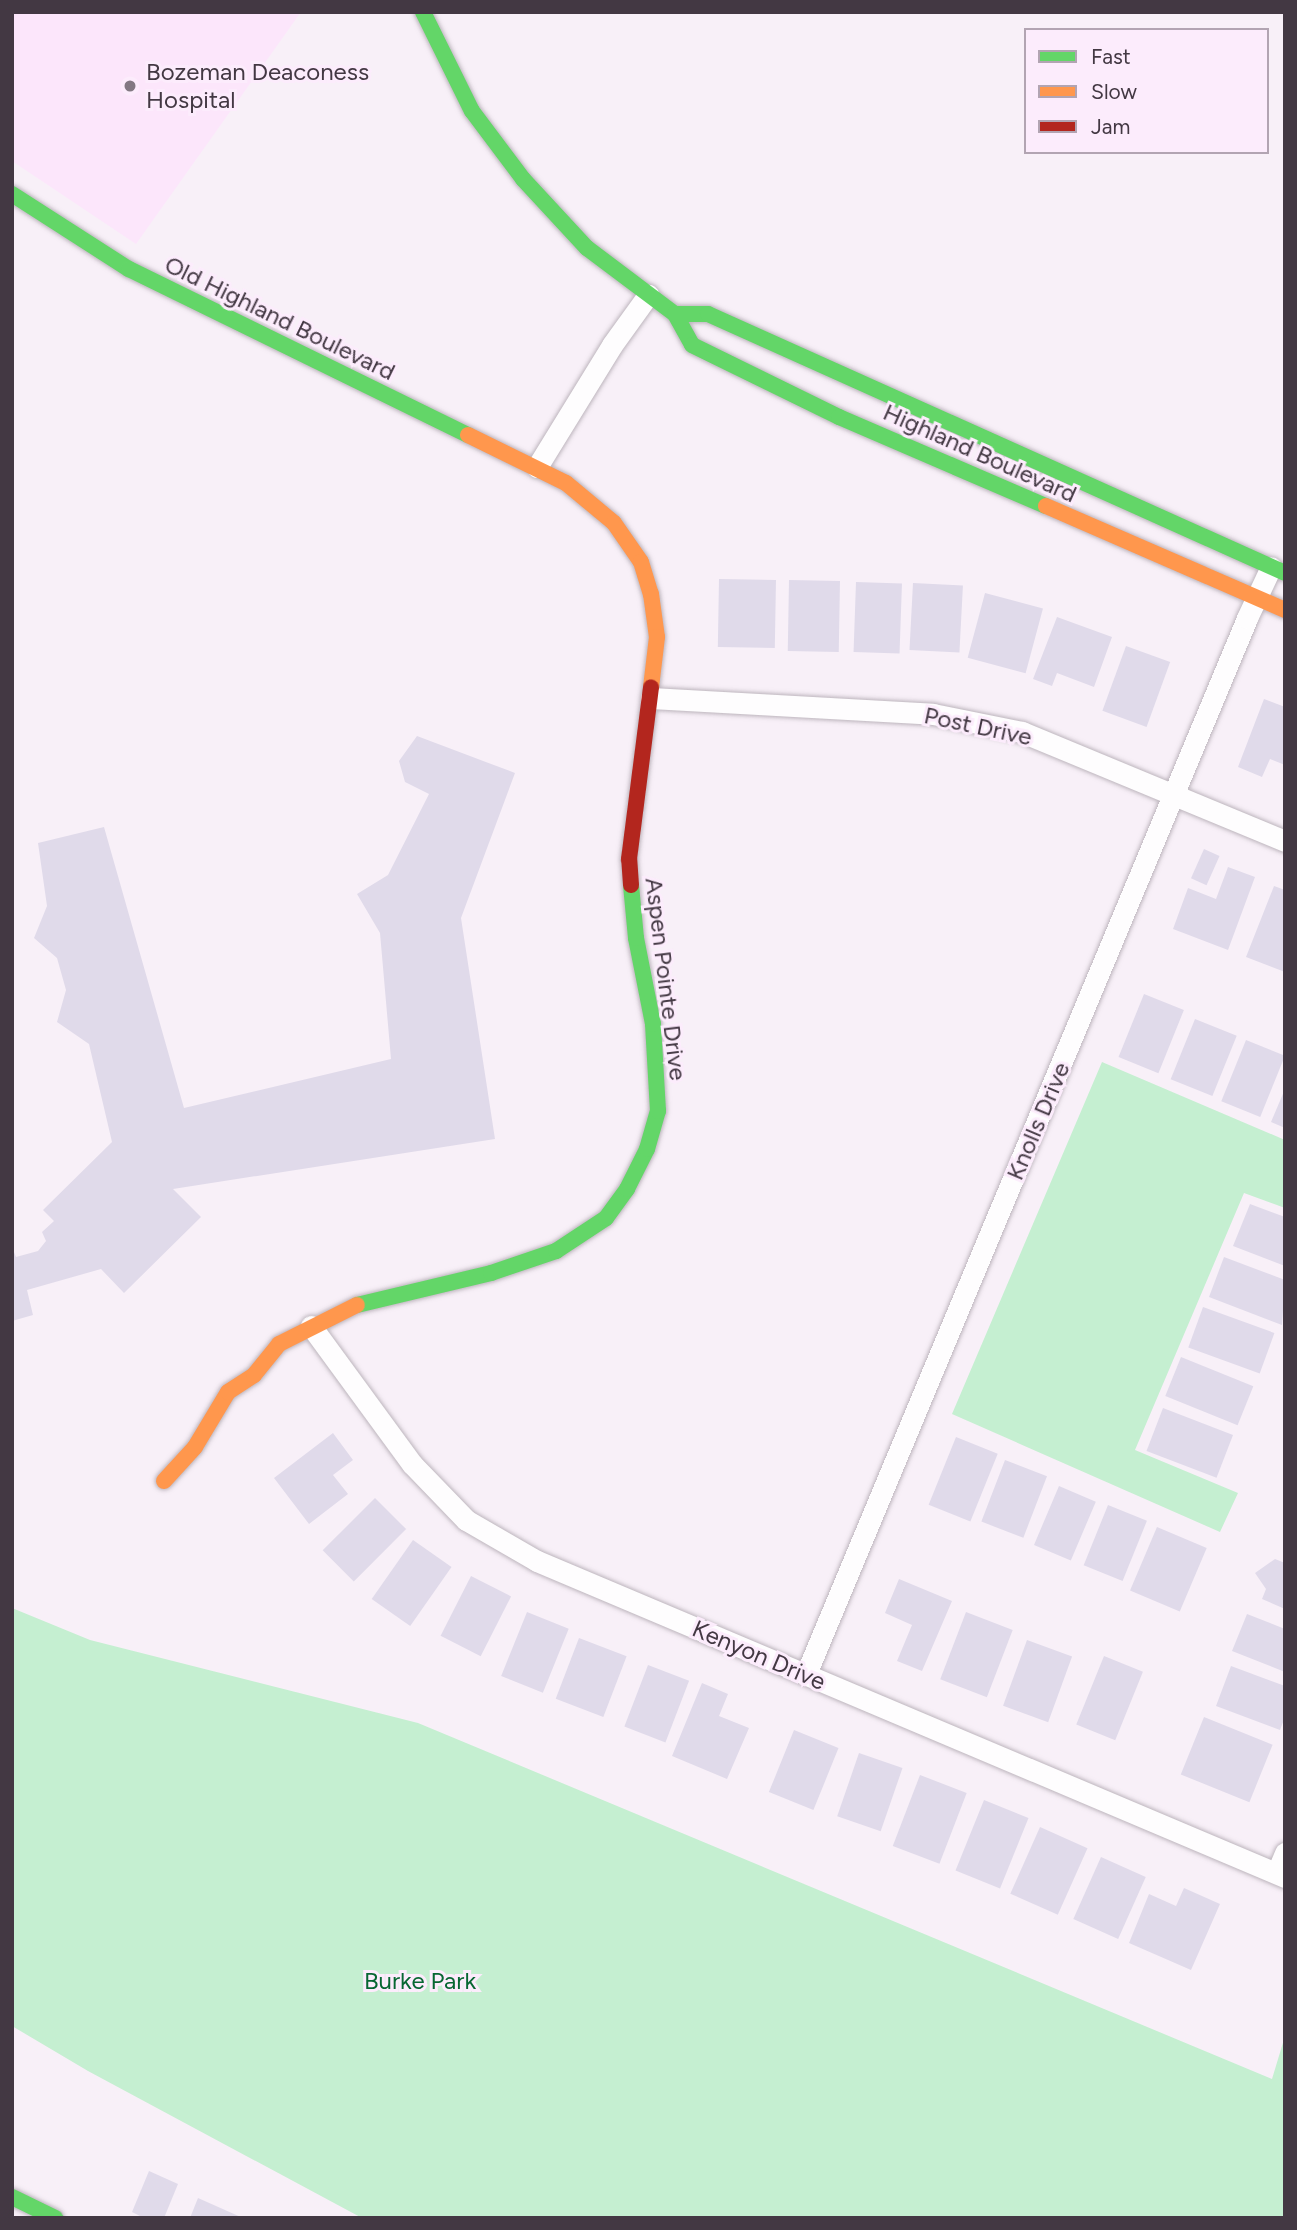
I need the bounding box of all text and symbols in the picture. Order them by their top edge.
legend [1024,28,1269,154]
text: Fast [1091,44,1131,69]
place label: Bozeman Deaconess Hospital [146,58,369,114]
marker: Bozeman Deaconess Hospital [120,76,140,96]
text: Slow [1091,79,1137,104]
text: Jam [1091,114,1130,139]
street label: Old Highland Boulevard [160,250,400,386]
street label: Highland Boulevard [879,397,1081,509]
street label: Post Drive [922,701,1034,751]
street label: Aspen Pointe Drive [639,876,693,1082]
street label: Knolls Drive [1000,1058,1076,1184]
street label: Kenyon Drive [688,1614,830,1696]
park label: Burke Park [364,1967,476,1995]

